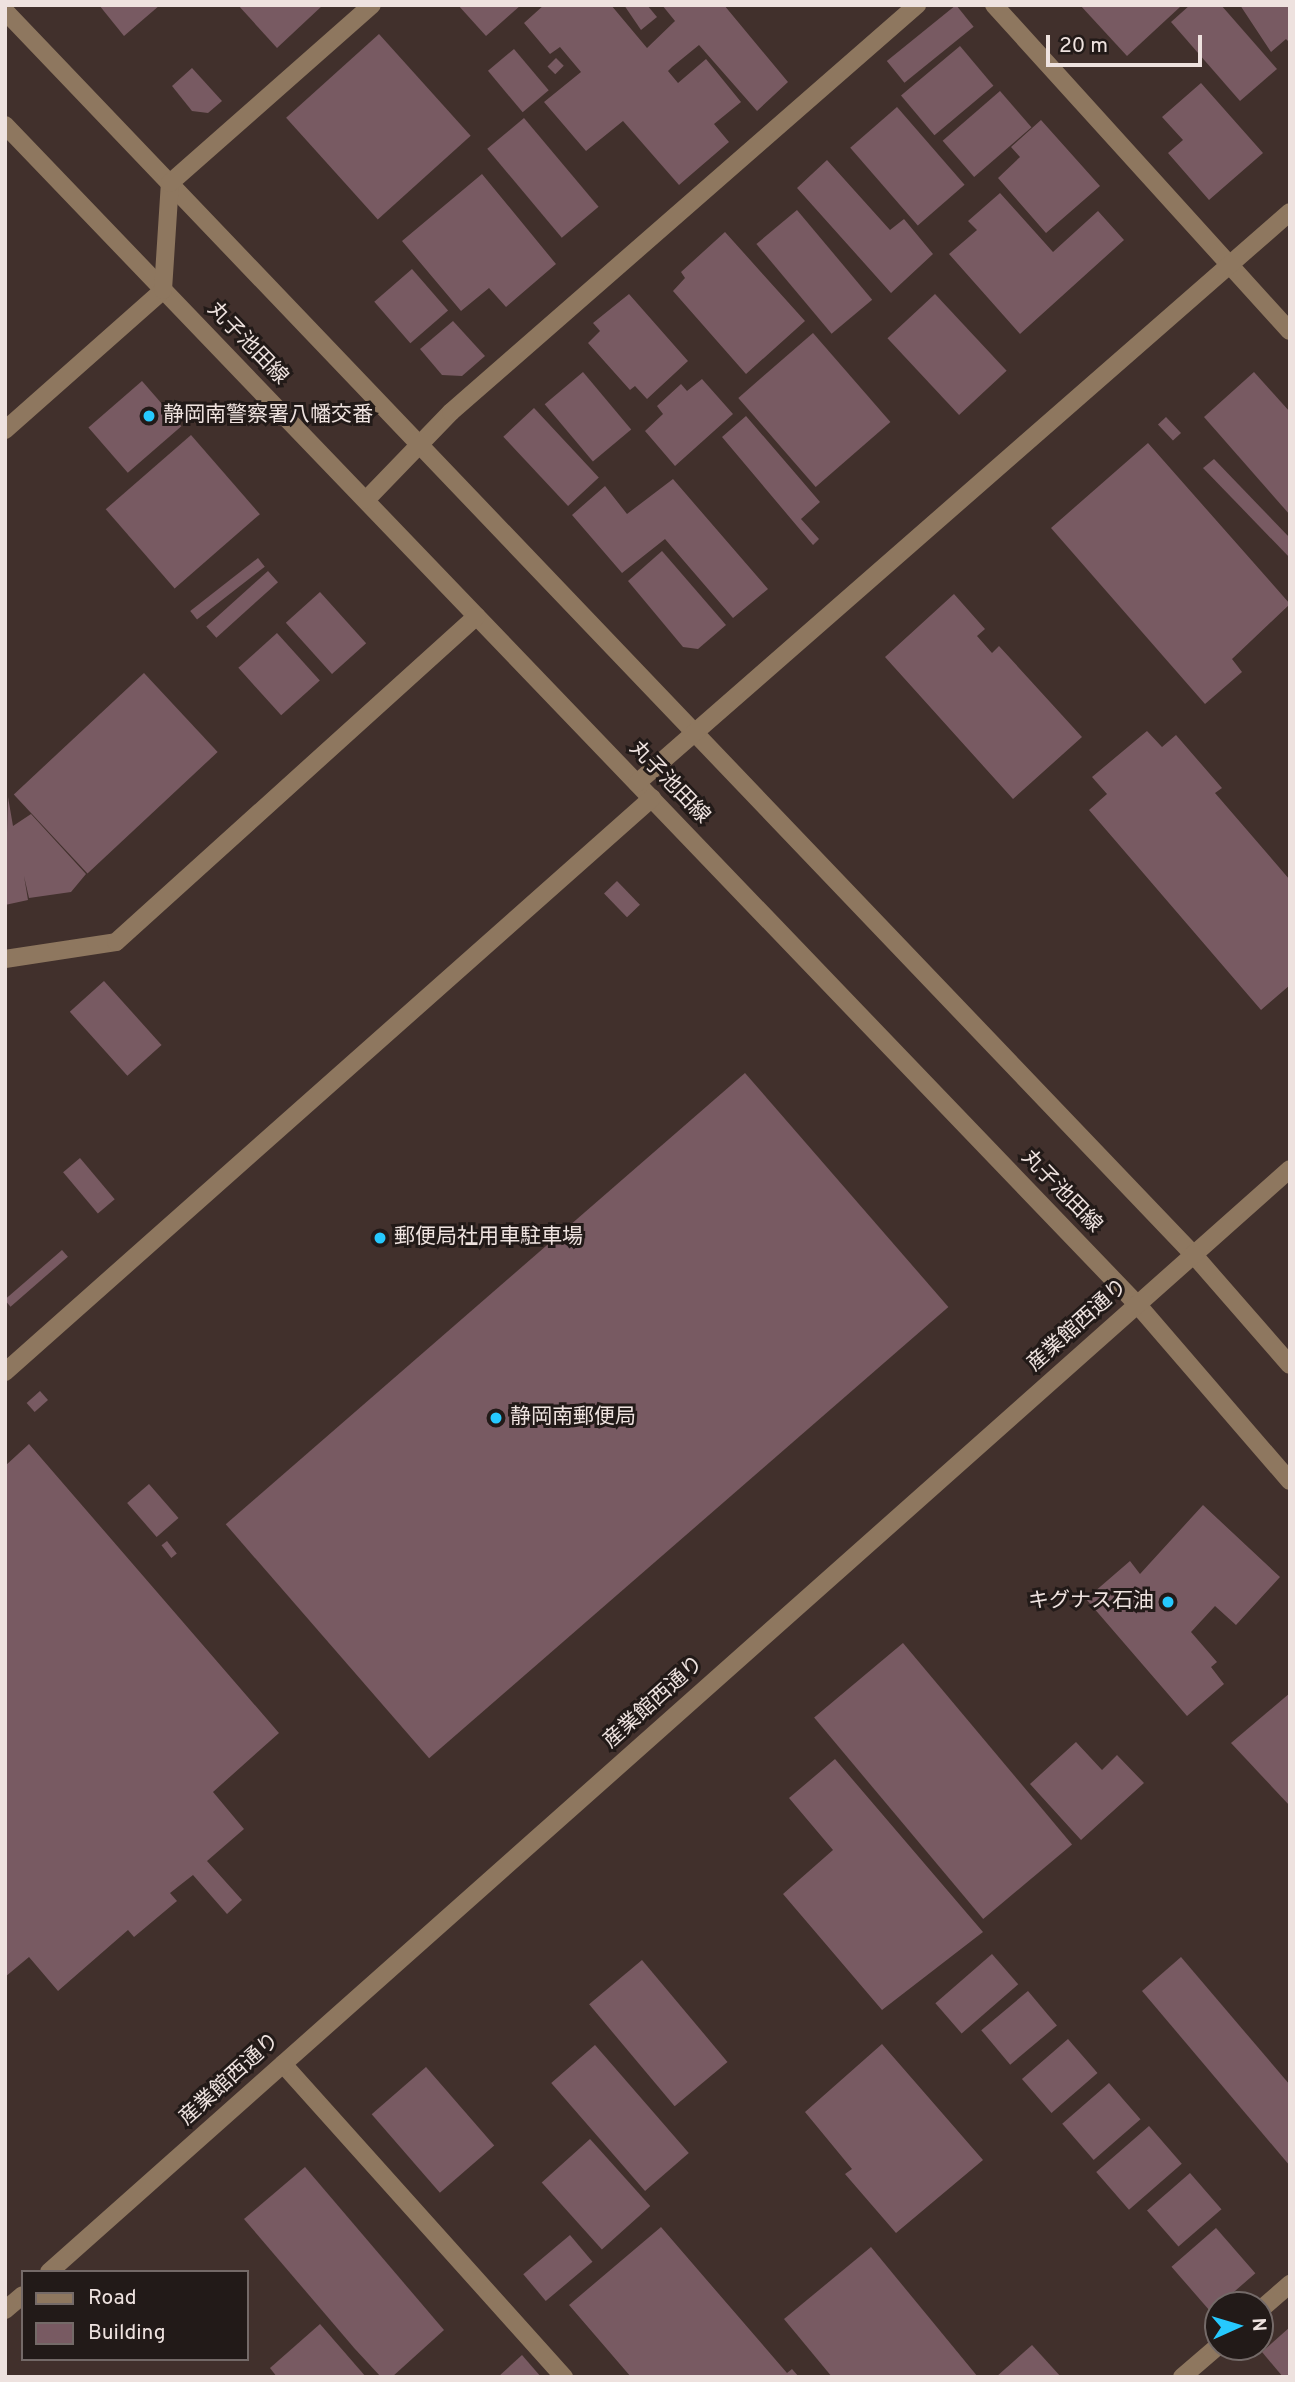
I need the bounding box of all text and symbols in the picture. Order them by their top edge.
scale bar [1050,21,1206,65]
text: 20 m [1059,33,1108,60]
street label: 丸子池田線 [201,297,293,391]
place label: 静岡南警察署八幡交番 [163,403,373,429]
marker: 静岡南警察署八幡交番 [141,408,157,424]
street label: 丸子池田線 [623,736,715,830]
street label: 丸子池田線 [1015,1145,1107,1239]
place label: 郵便局社用車駐車場 [394,1225,583,1251]
marker: 郵便局社用車駐車場 [372,1230,388,1246]
street label: 産業館西通り [1023,1274,1133,1378]
place label: 静岡南郵便局 [510,1405,636,1431]
marker: 静岡南郵便局 [488,1410,504,1426]
place label: キグナス石油 [1028,1589,1154,1615]
marker: キグナス石油 [1160,1594,1176,1610]
street label: 産業館西通り [599,1651,709,1755]
street label: 産業館西通り [175,2028,285,2132]
legend [21,2270,248,2361]
text: Road [88,2285,137,2312]
north arrow [1204,2291,1274,2361]
text: N [1246,2317,1270,2332]
text: Building [88,2320,166,2347]

